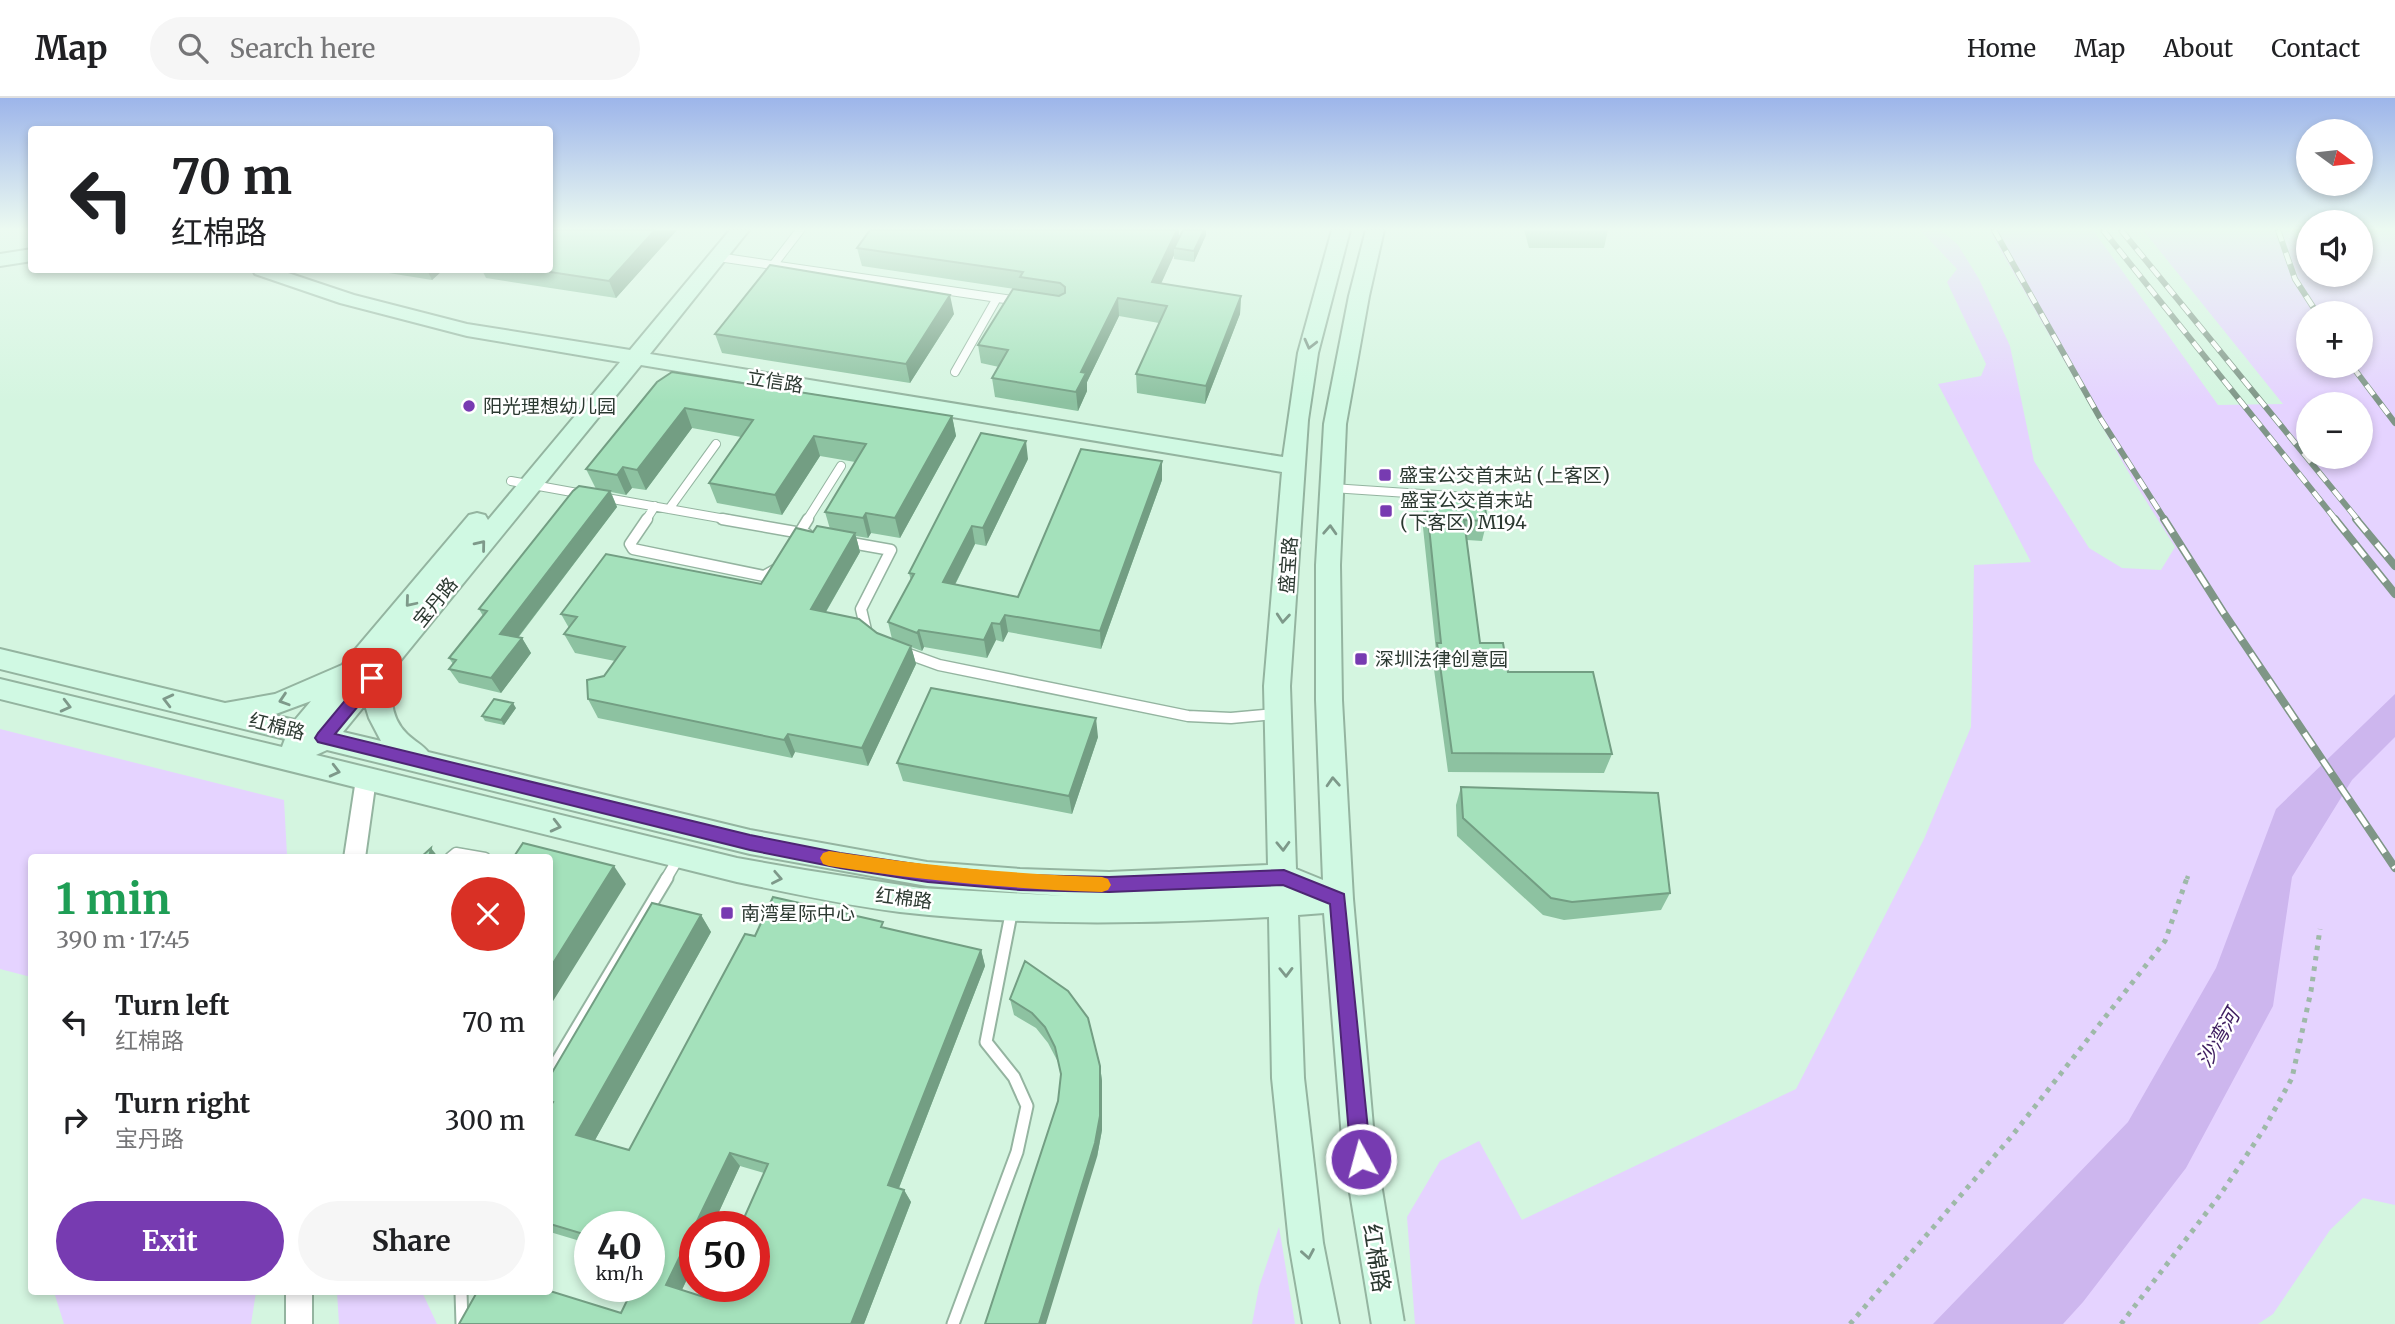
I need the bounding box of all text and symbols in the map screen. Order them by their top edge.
search box [150,17,640,80]
text: Map [35,28,108,69]
icon: search [174,29,212,67]
text: Search here [230,32,375,65]
text: Home [1967,33,2036,64]
text: Map [2074,33,2125,64]
text: About [2163,33,2233,64]
text: Contact [2271,33,2360,64]
north arrow [2296,119,2373,196]
map controls [2296,119,2373,469]
text: 70 m [171,146,292,207]
icon: left [56,154,147,245]
button: sound [2296,210,2373,287]
text: 红棉路 [171,213,267,253]
button: + [2296,301,2373,378]
one-way arrow [1304,338,1318,350]
street label: 立信路 [745,365,805,397]
button: − [2296,392,2373,469]
place label: 阳光理想幼儿园 [483,394,616,418]
marker: 阳光理想幼儿园 [461,398,477,414]
place label: 盛宝公交首末站 (上客区) [1399,463,1610,487]
marker: 盛宝公交首末站 (上客区) [1377,467,1393,483]
place label: 盛宝公交首末站 (下客区) M194 [1400,488,1533,534]
marker: 盛宝公交首末站 (下客区) M194 [1378,503,1394,519]
one-way arrow [1322,524,1337,535]
street label: 盛宝路 [1274,536,1302,594]
one-way arrow [473,541,485,554]
street label: 宝丹路 [408,572,462,632]
one-way arrow [406,594,418,607]
one-way arrow [1276,613,1291,624]
place label: 深圳法律创意园 [1375,647,1508,671]
pin [342,648,402,708]
marker: 深圳法律创意园 [1353,651,1369,667]
icon: arrive [353,659,391,697]
one-way arrow [279,692,291,706]
one-way arrow [162,694,174,708]
one-way arrow [60,698,72,712]
street label: 红棉路 [246,707,308,745]
one-way arrow [329,763,341,778]
one-way arrow [1325,776,1340,787]
one-way arrow [550,818,562,832]
one-way arrow [1275,840,1290,851]
one-way arrow [771,869,783,884]
text: 1 min [56,873,170,925]
button: close [451,877,525,951]
street label: 红棉路 [874,883,934,913]
place label: 南湾星际中心 [741,901,855,925]
marker: 南湾星际中心 [719,905,735,921]
text: 390 m · 17:45 [56,925,190,954]
one-way arrow [1278,967,1294,978]
text: Turn left [115,989,229,1022]
water label: 沙湾河 [2191,1001,2247,1072]
icon: left [56,1003,94,1041]
text: 70 m [462,1006,525,1039]
text: 红棉路 [115,1026,184,1055]
text: Turn right [115,1087,250,1120]
icon: right [56,1101,94,1139]
text: 300 m [445,1104,525,1137]
position arrow [1324,1122,1398,1196]
text: 宝丹路 [115,1124,184,1153]
button: Exit [56,1201,284,1281]
button: Share [298,1201,525,1281]
speed limit sign: 50 [679,1211,770,1302]
street label: 红棉路 [1357,1222,1397,1294]
text: 40 [597,1225,642,1269]
one-way arrow [1300,1248,1315,1260]
text: km/h [596,1262,643,1285]

